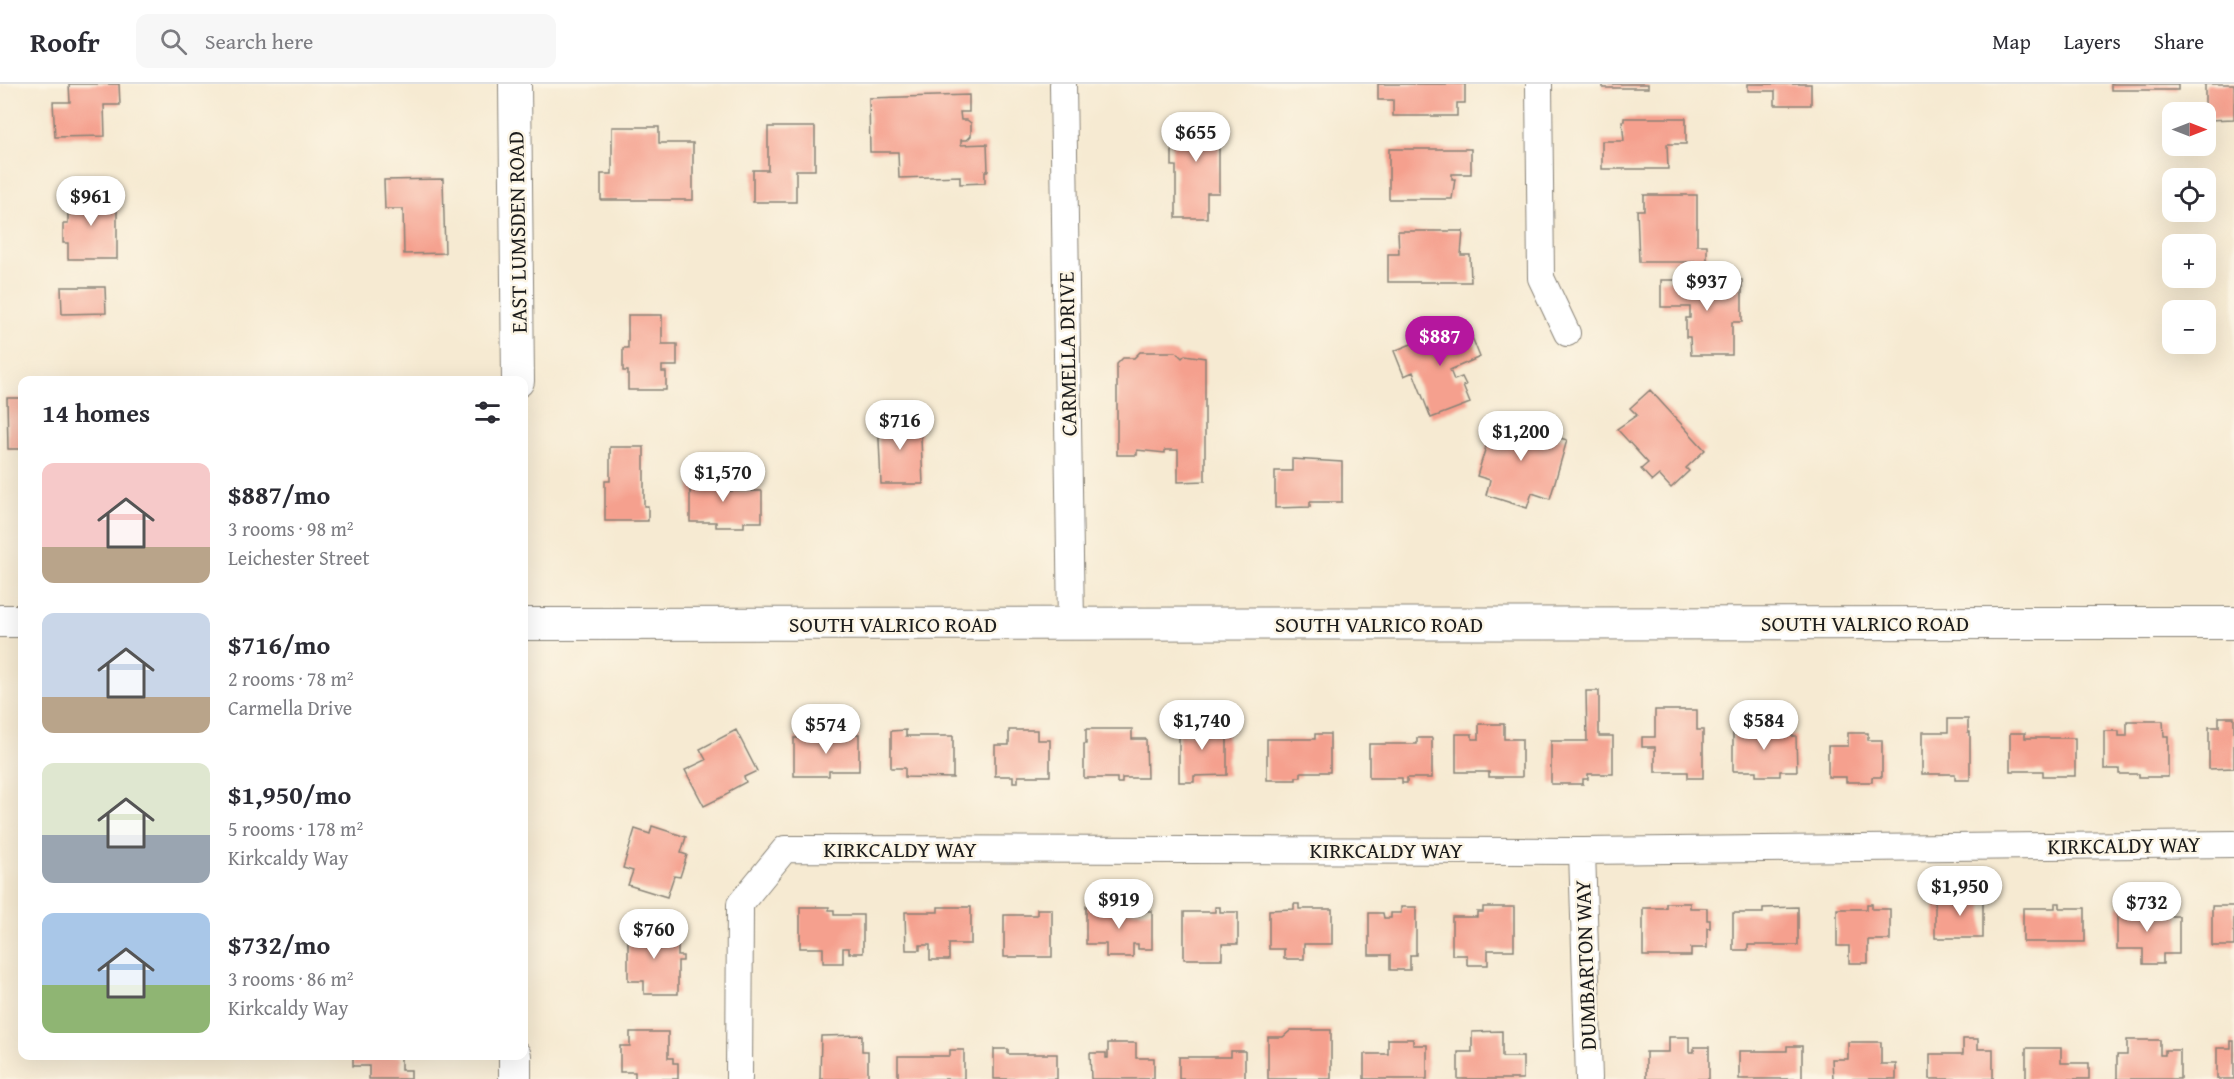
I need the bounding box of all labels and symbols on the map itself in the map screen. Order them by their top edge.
north arrow [2162,102,2216,156]
pin: $655 [1160,112,1232,163]
street label: EAST LUMSDEN ROAD [499,131,535,333]
pin: $961 [55,176,127,227]
pin: $937 [1671,261,1743,312]
street label: CARMELLA DRIVE [1050,272,1084,436]
pin: $887 [1404,316,1476,367]
pin: $716 [864,400,936,451]
pin: $1,200 [1472,411,1570,462]
pin: $1,570 [674,452,772,503]
street label: SOUTH VALRICO ROAD [1761,607,1969,639]
street label: SOUTH VALRICO ROAD [789,608,997,640]
street label: SOUTH VALRICO ROAD [1275,608,1483,640]
pin: $1,740 [1153,700,1251,751]
pin: $584 [1728,700,1800,751]
pin: $574 [790,704,862,755]
street label: KIRKCALDY WAY [2047,828,2201,862]
street label: KIRKCALDY WAY [823,833,977,865]
street label: KIRKCALDY WAY [1309,834,1463,866]
pin: $1,950 [1911,866,2009,917]
pin: $919 [1083,879,1155,930]
street label: DUMBARTON WAY [1566,879,1604,1051]
pin: $732 [2111,882,2183,933]
pin: $760 [618,909,690,960]

